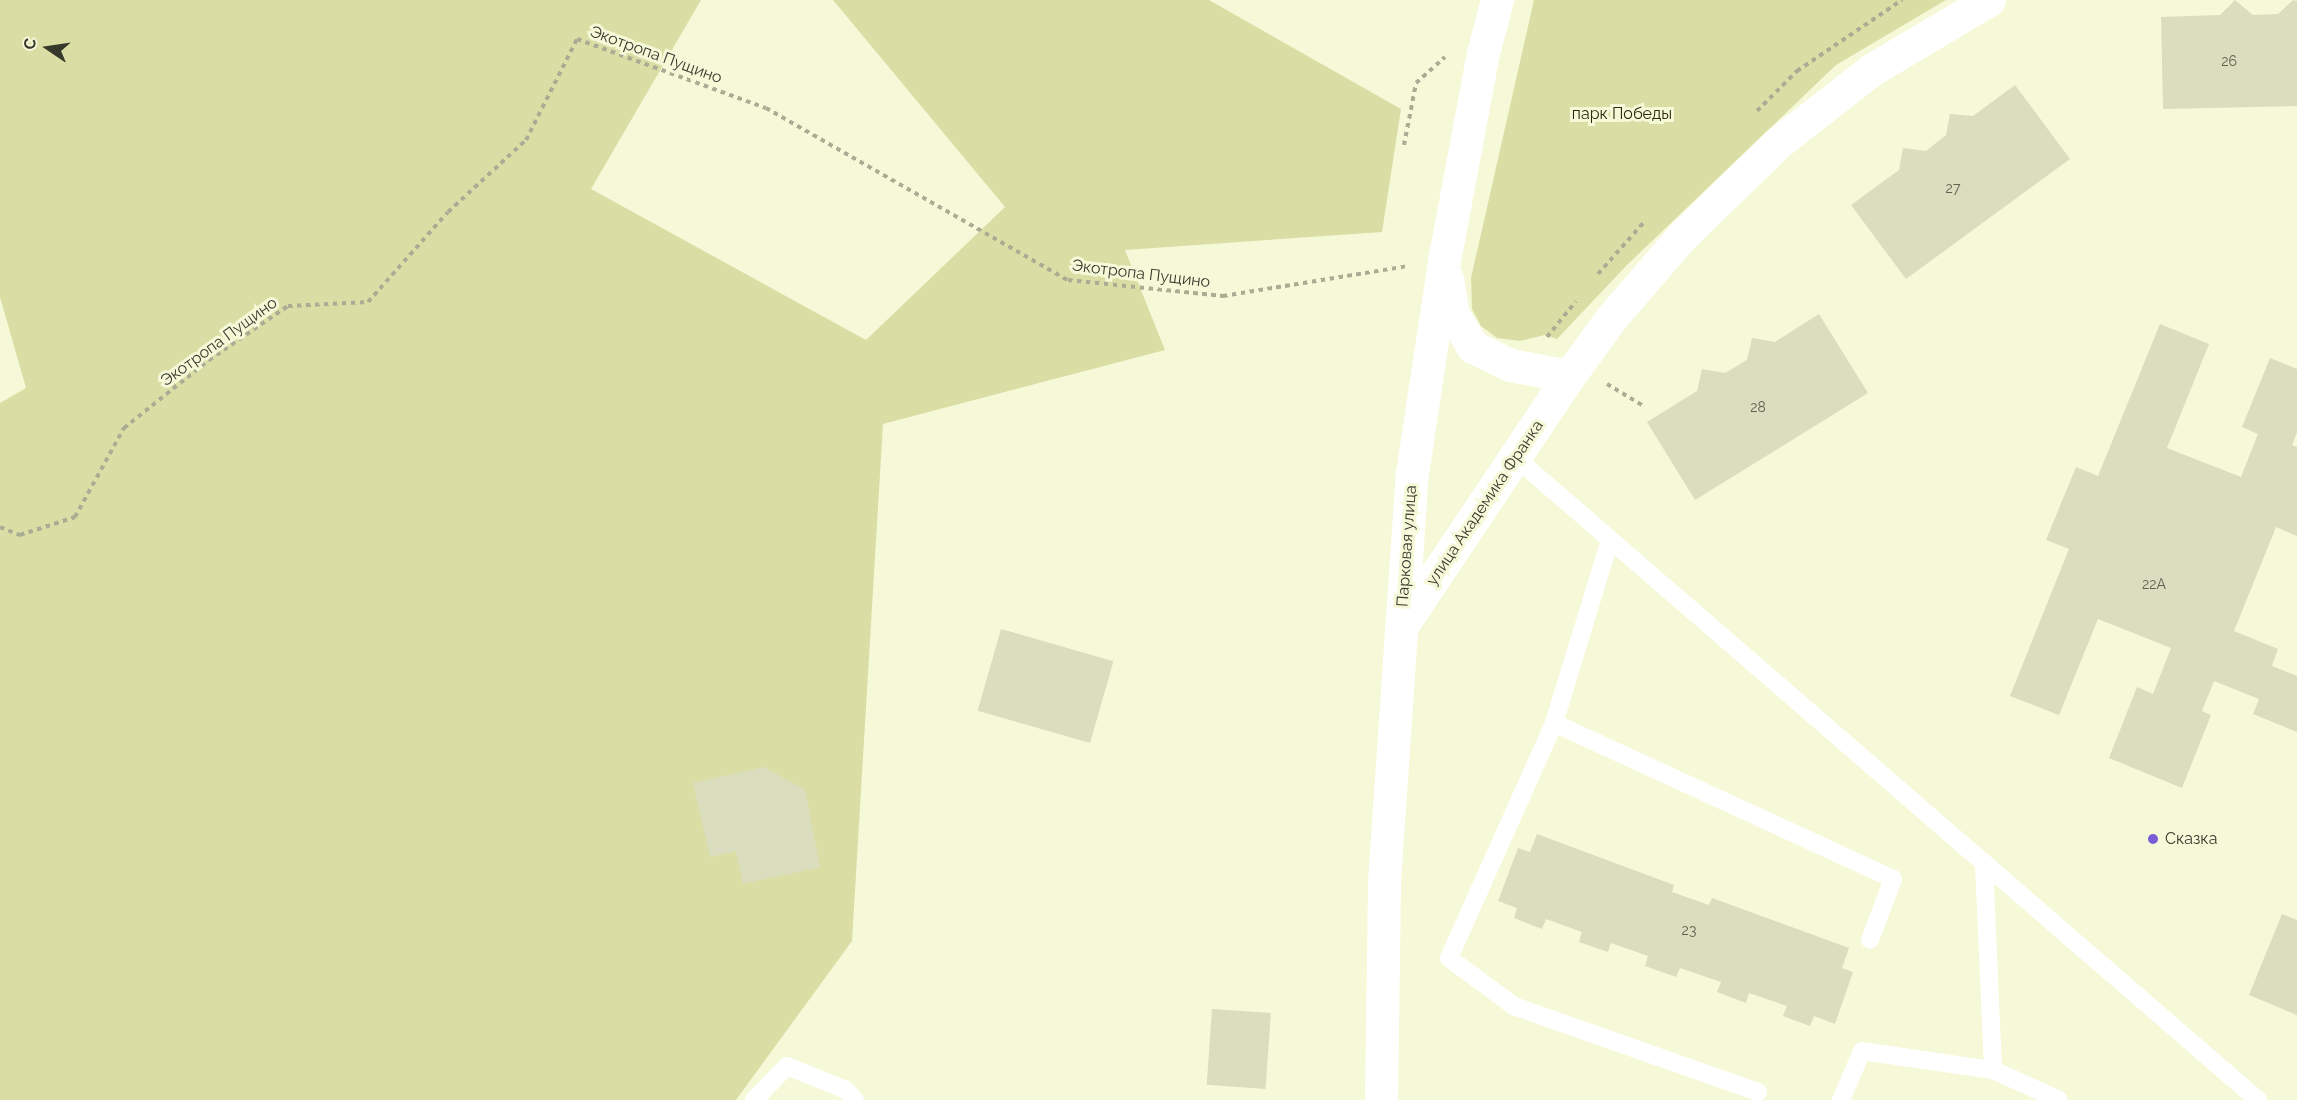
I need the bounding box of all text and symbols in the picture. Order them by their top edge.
north arrow [18,18,78,78]
street label: Экотропа Пущино [587,22,725,88]
text: С [19,36,40,51]
house number: 26 [2221,53,2237,69]
park label: парк Победы [1572,104,1672,124]
house number: 27 [1946,180,1960,196]
street label: Экотропа Пущино [1071,256,1211,292]
street label: Экотропа Пущино [157,293,281,391]
house number: 28 [1750,399,1766,415]
street label: улица Академика Франка [1422,417,1548,589]
street label: Парковая улица [1393,484,1421,608]
house number: 22А [2142,576,2166,592]
place label: Сказка [2165,829,2217,849]
marker: Сказка [2146,832,2160,846]
house number: 23 [1682,922,1696,938]

